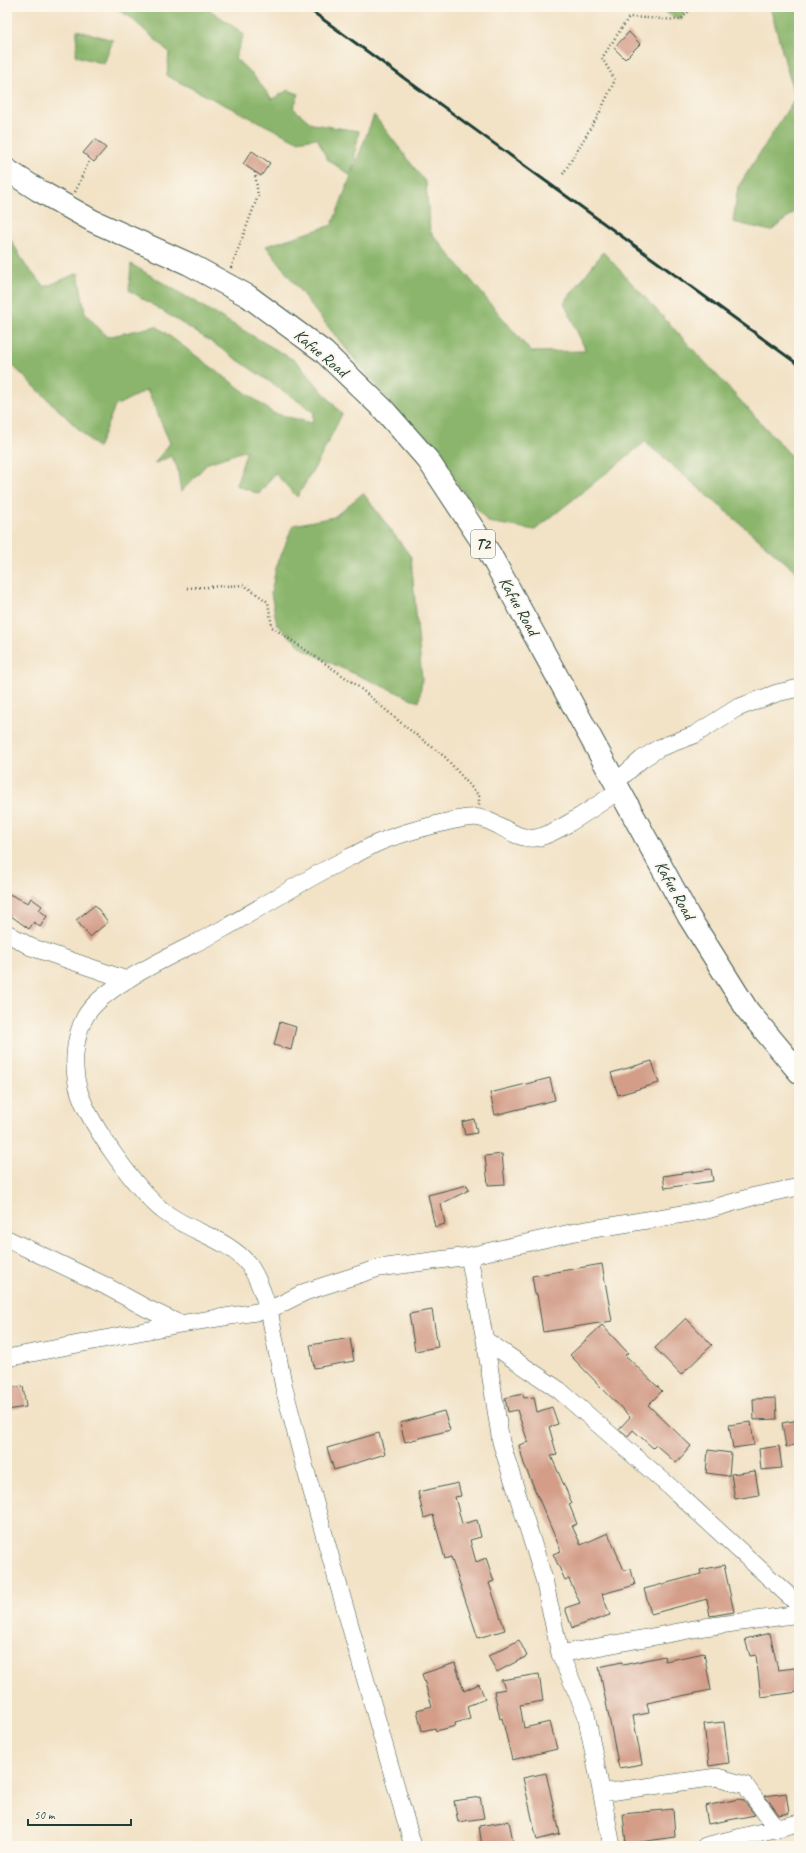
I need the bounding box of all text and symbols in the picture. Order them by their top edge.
street label: Kafue Road [290,324,354,383]
road number: T2 [471,530,495,558]
street label: Kafue Road [494,573,545,641]
street label: Kafue Road [650,857,701,925]
scale bar [28,1801,131,1827]
text: 50 m [34,1807,56,1823]

